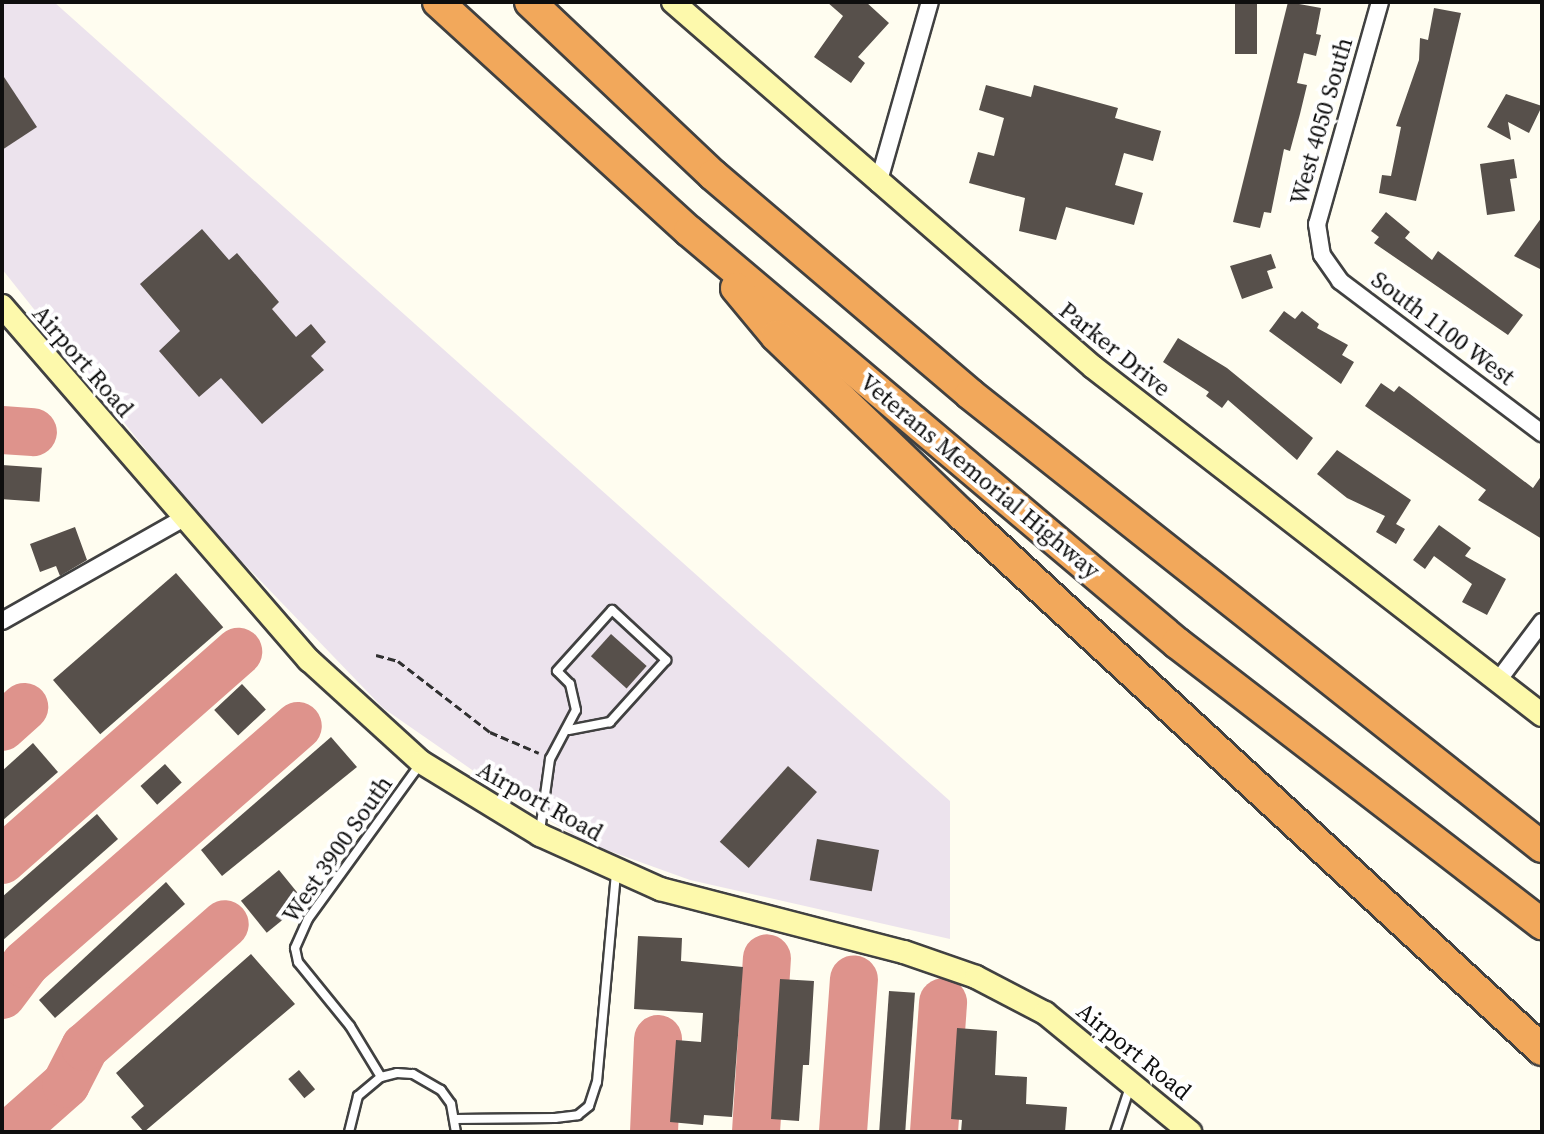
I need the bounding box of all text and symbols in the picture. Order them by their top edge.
street label: West 4050 South [1283,34,1359,208]
street label: South 1100 West [1365,265,1521,391]
street label: Parker Drive [1054,295,1176,403]
street label: Airport Road [27,299,139,423]
street label: Veterans Memorial Highway [854,367,1106,585]
street label: Airport Road [472,755,608,847]
street label: West 3900 South [276,770,398,928]
street label: Airport Road [1071,996,1197,1106]

